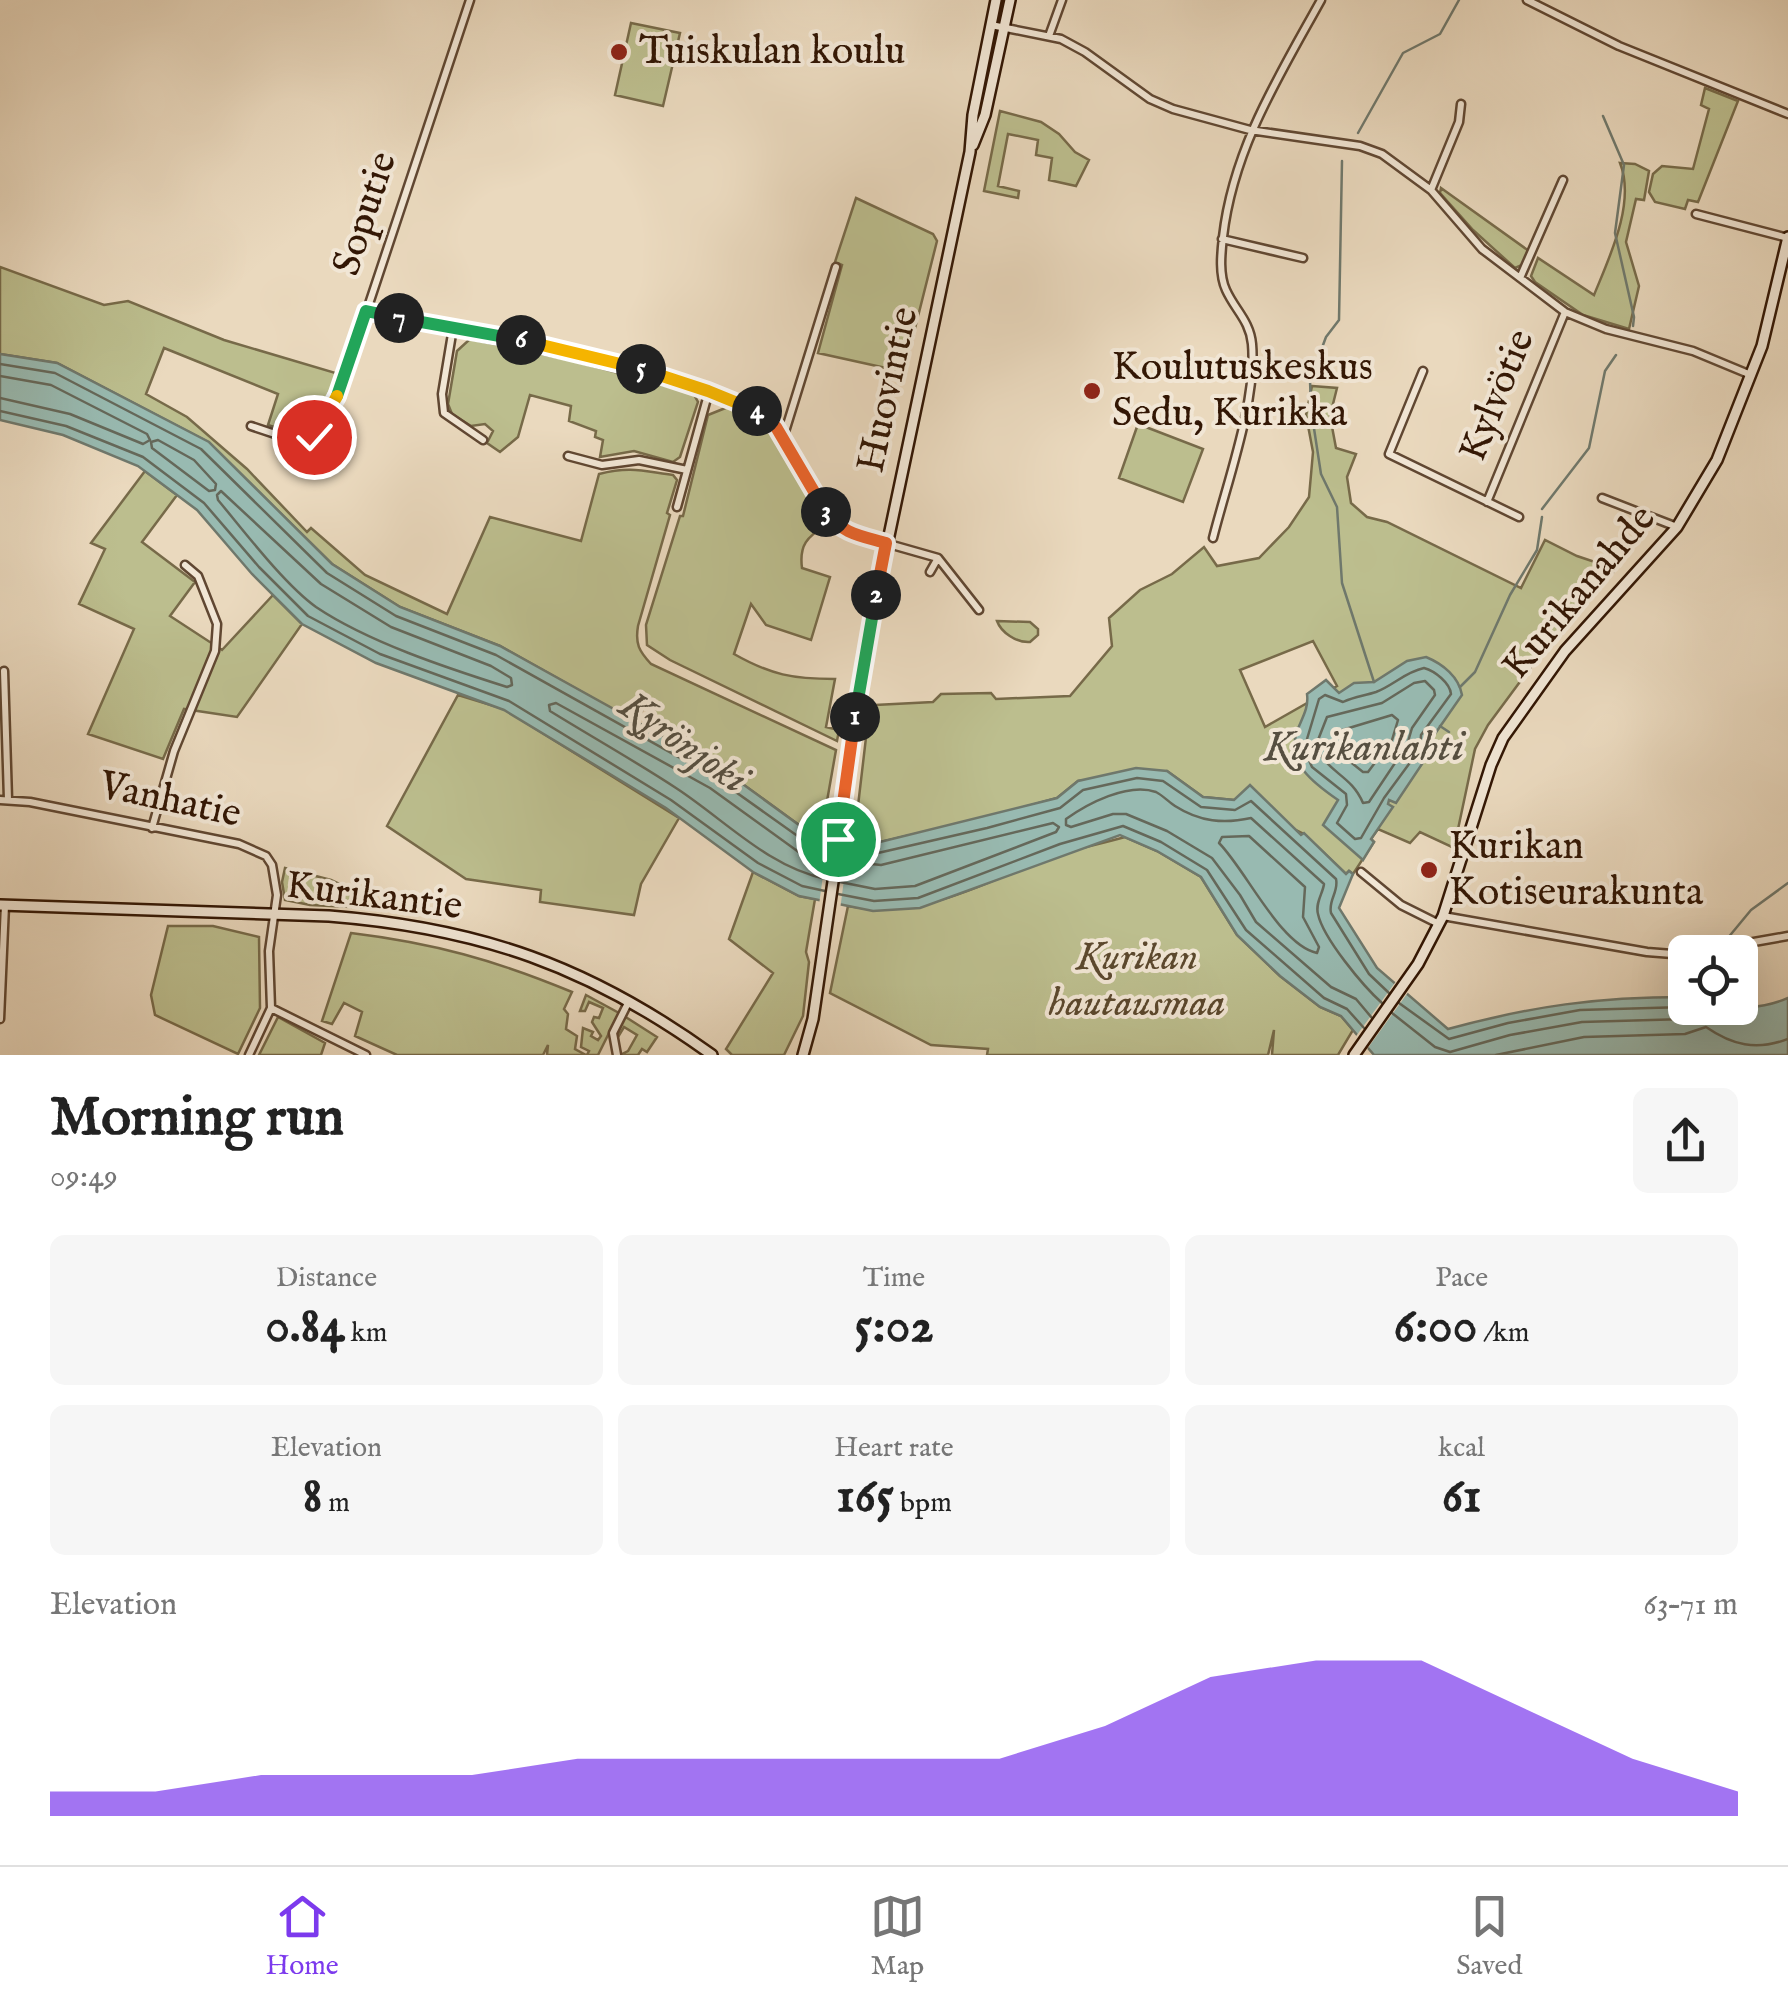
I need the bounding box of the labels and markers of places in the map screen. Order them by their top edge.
place label: Tuiskulan koulu [639,27,905,78]
marker: Tuiskulan koulu [608,41,630,63]
pin: 7 [374,293,424,343]
pin: 6 [496,315,546,365]
place label: Koulutuskeskus Sedu, Kurikka [1112,343,1373,440]
pin: 5 [616,344,666,394]
marker: Koulutuskeskus Sedu, Kurikka [1081,380,1103,402]
pin: 4 [732,386,782,436]
pin [272,395,357,480]
pin: 3 [801,487,851,537]
pin: 2 [851,570,901,620]
pin: 1 [830,692,880,742]
pin [796,797,881,882]
place label: Kurikan Kotiseurakunta [1449,822,1704,919]
marker: Kurikan Kotiseurakunta [1418,859,1440,881]

